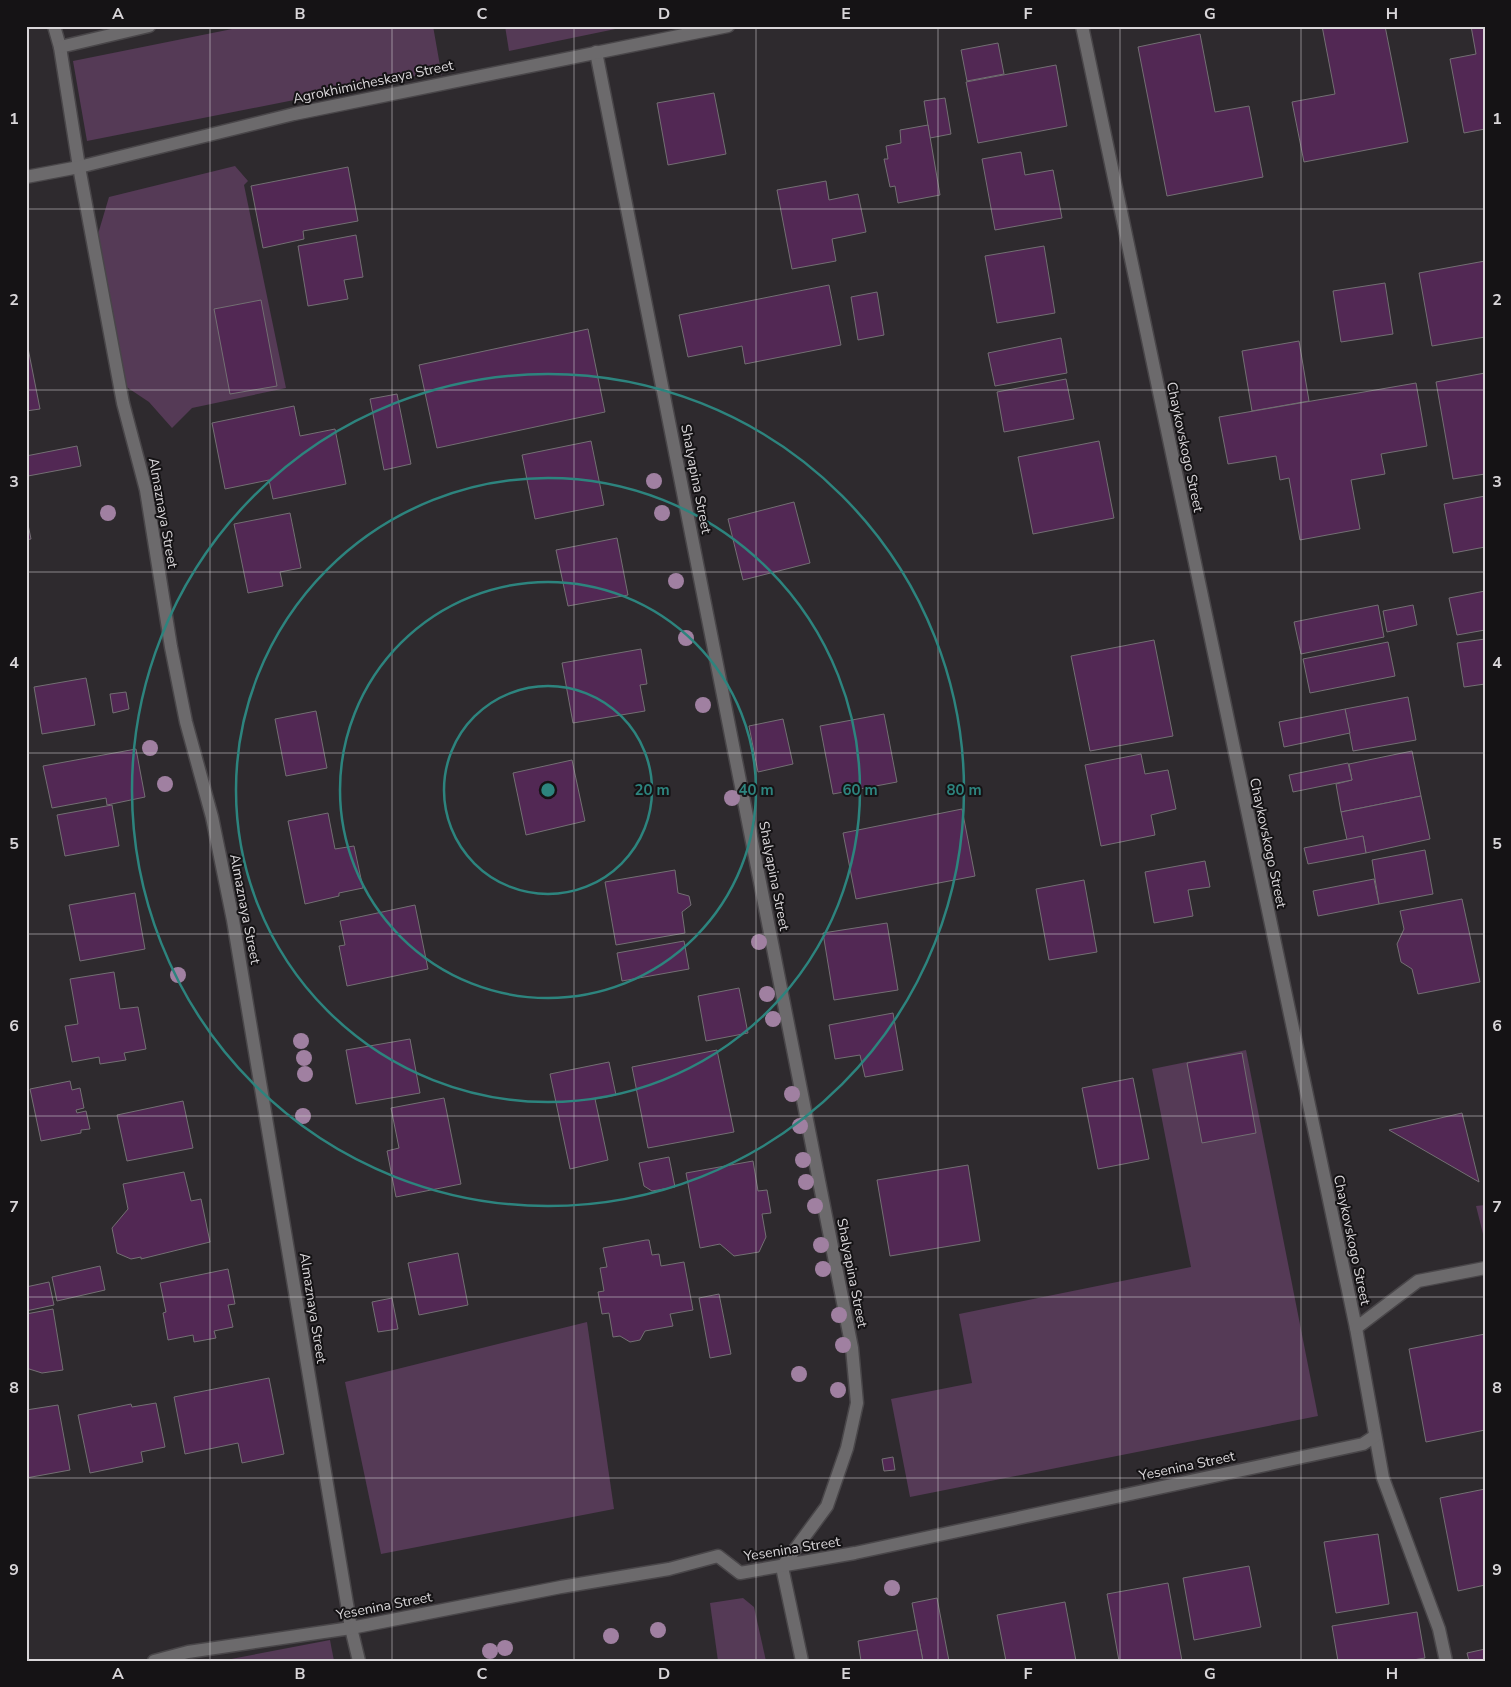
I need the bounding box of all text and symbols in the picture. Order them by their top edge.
text: A [112,3,124,25]
text: B [294,3,306,25]
text: C [477,3,488,25]
text: D [658,3,670,25]
text: E [841,3,851,25]
text: F [1024,3,1033,25]
text: G [1204,3,1216,25]
text: H [1386,3,1398,25]
street label: Agrokhimicheskaya Street [291,56,455,108]
text: 1 [9,108,19,130]
text: 1 [1492,108,1502,130]
text: 2 [9,289,19,311]
text: 2 [1492,289,1502,311]
street label: Chaykovskogo Street [1162,380,1208,514]
street label: Shalyapina Street [676,423,716,535]
street label: Almaznaya Street [144,456,182,570]
text: 3 [9,471,19,493]
text: 3 [1492,471,1502,493]
text: 4 [9,652,19,674]
text: 4 [1492,652,1502,674]
street label: Chaykovskogo Street [1245,776,1291,910]
text: 20 m [634,780,670,800]
text: 40 m [738,780,774,800]
text: 60 m [842,780,878,800]
text: 80 m [946,780,982,800]
centre of rings [539,781,557,799]
street label: Shalyapina Street [754,820,794,932]
text: 5 [9,833,19,855]
text: 5 [1492,833,1502,855]
street label: Almaznaya Street [225,852,265,966]
text: 6 [9,1015,19,1037]
text: 6 [1492,1015,1502,1037]
street label: Chaykovskogo Street [1329,1173,1375,1307]
text: 7 [9,1196,19,1218]
text: 7 [1492,1196,1502,1218]
street label: Shalyapina Street [832,1217,872,1329]
street label: Almaznaya Street [295,1251,331,1365]
text: 8 [9,1377,19,1399]
text: 8 [1492,1377,1502,1399]
street label: Yesenina Street [1136,1447,1237,1486]
street label: Yesenina Street [741,1532,842,1566]
text: 9 [9,1559,19,1581]
text: 9 [1492,1559,1502,1581]
street label: Yesenina Street [333,1587,434,1625]
text: A [112,1663,124,1685]
text: B [294,1663,306,1685]
text: C [477,1663,488,1685]
text: D [658,1663,670,1685]
text: E [841,1663,851,1685]
text: F [1024,1663,1033,1685]
text: G [1204,1663,1216,1685]
text: H [1386,1663,1398,1685]

